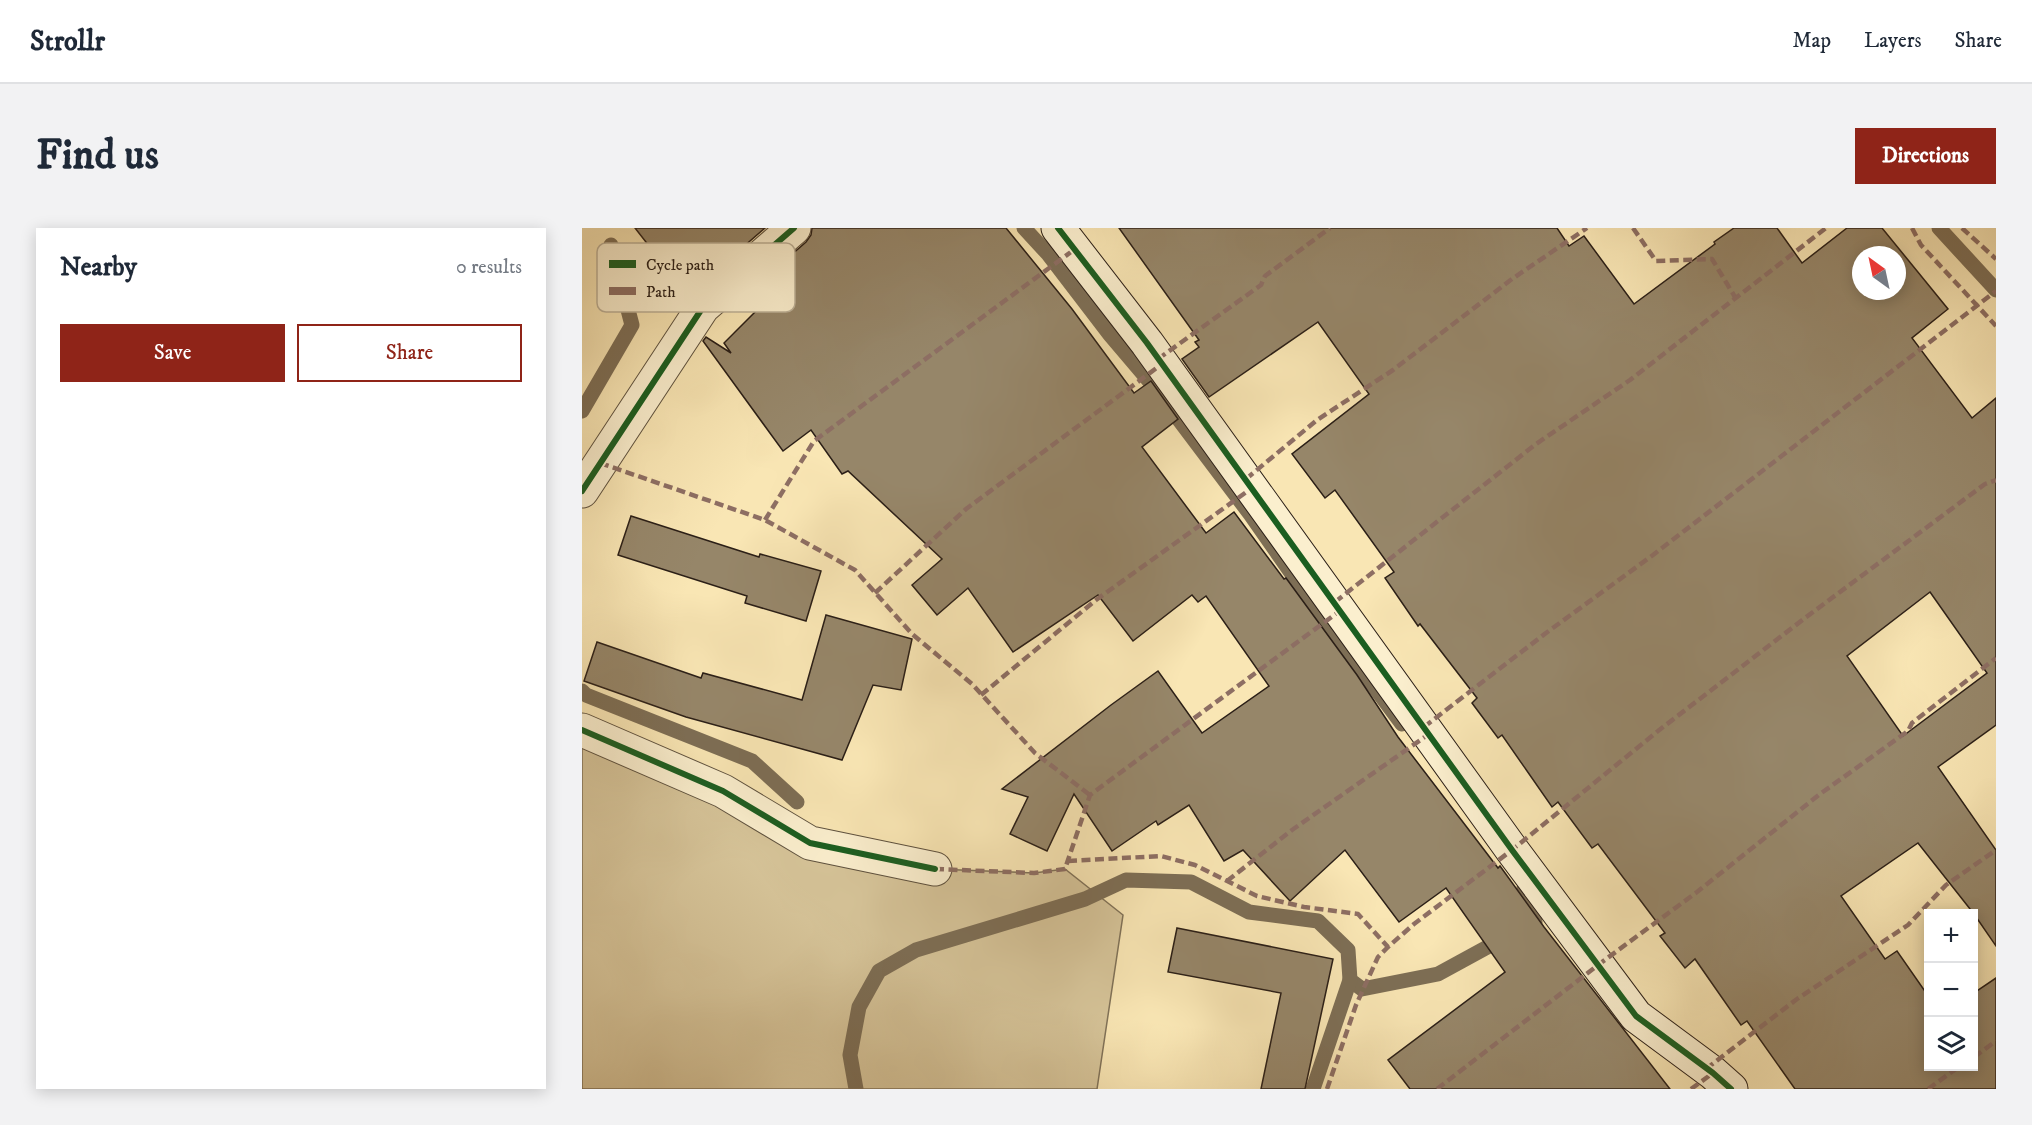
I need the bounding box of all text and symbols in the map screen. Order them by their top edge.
text: Strollr [30,24,105,59]
text: Map [1792,28,1831,54]
text: Layers [1864,28,1922,54]
text: Share [1955,28,2002,54]
button: Directions [1855,128,1996,184]
text: Find us [36,130,159,182]
legend [597,243,795,312]
north arrow [1852,246,1906,300]
text: Nearby [60,251,137,284]
text: 0 results [456,255,522,280]
text: Cycle path [646,255,715,275]
text: Path [646,282,676,302]
button: Save [60,324,285,382]
button: Share [297,324,522,382]
map controls [1924,909,1978,1071]
button: + [1924,909,1978,963]
button: − [1924,963,1978,1017]
button: layers [1924,1017,1978,1071]

